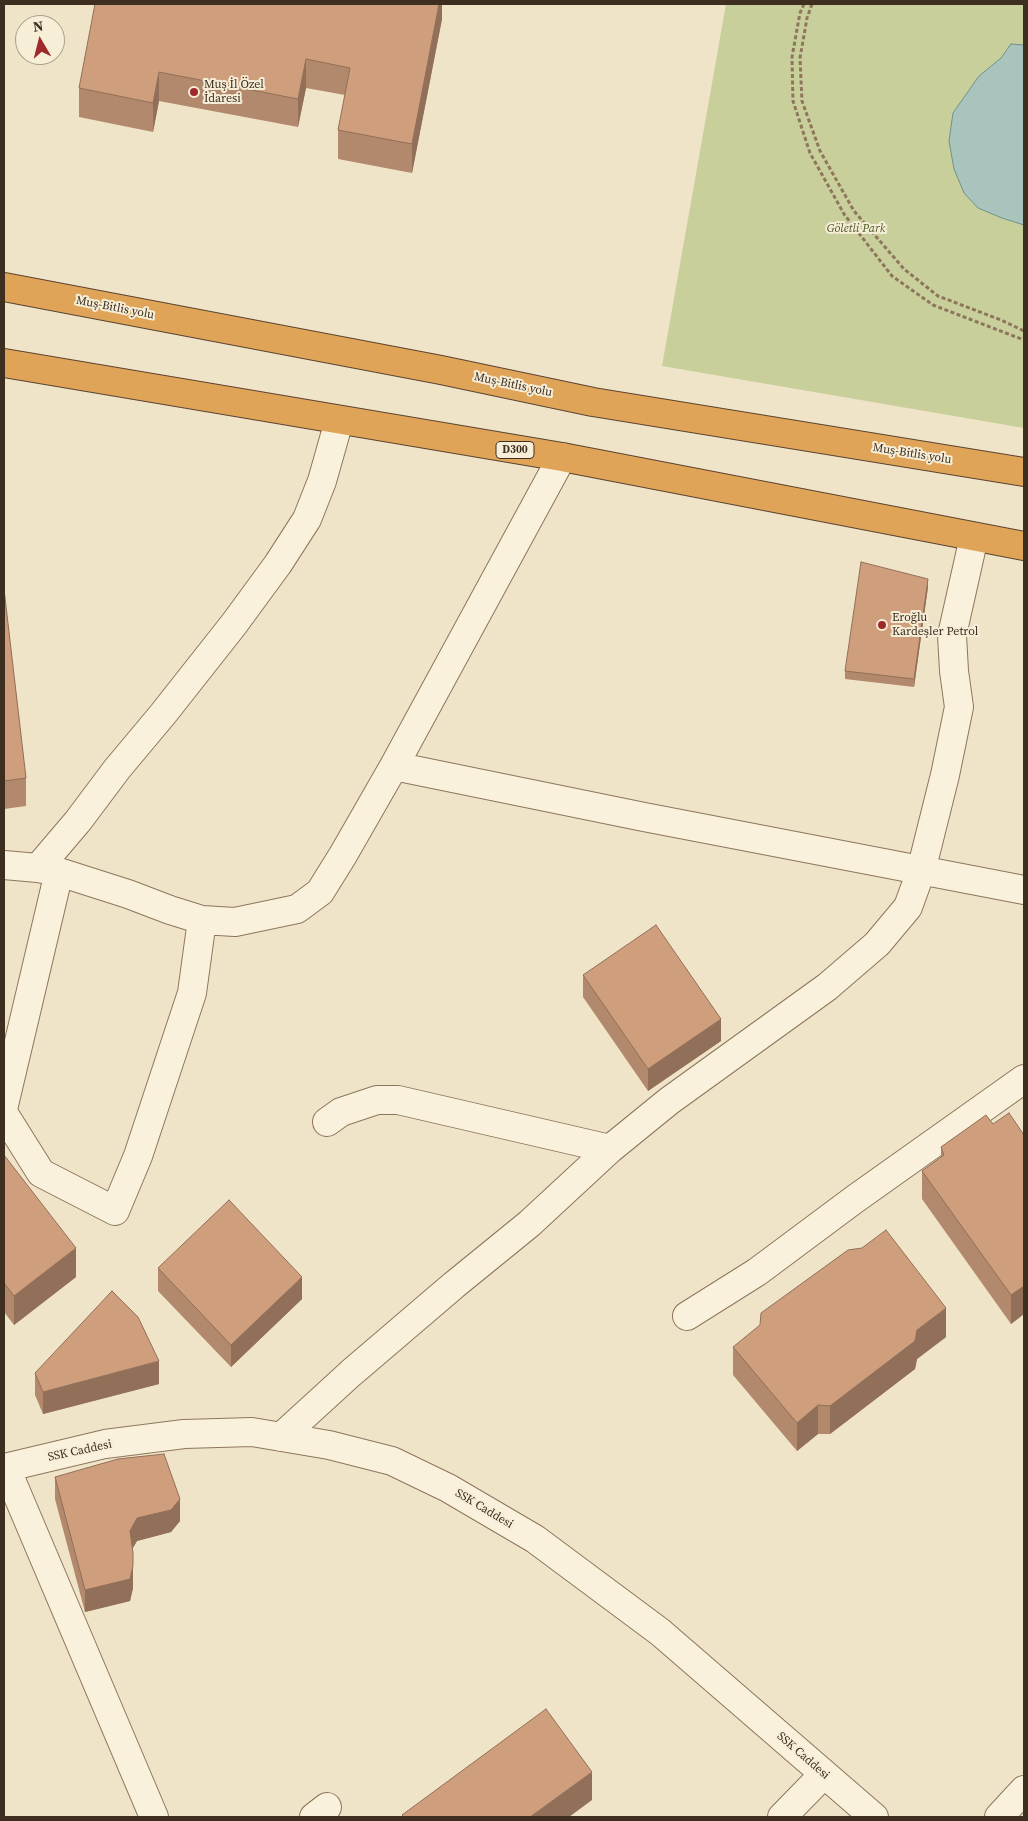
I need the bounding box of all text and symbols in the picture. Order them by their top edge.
north arrow [15,15,65,65]
text: N [32,16,44,37]
place label: Muş İl Özel İdaresi [204,78,264,106]
marker: Muş İl Özel İdaresi [188,86,200,98]
park label: Göletli Park [827,222,885,236]
street label: Muş-Bitlis yolu [75,293,155,323]
street label: Muş-Bitlis yolu [473,370,553,400]
street label: Muş-Bitlis yolu [872,441,952,467]
road number: D300 [496,442,534,458]
place label: Eroğlu Kardeşler Petrol [892,611,978,639]
marker: Eroğlu Kardeşler Petrol [876,619,888,631]
street label: SSK Caddesi [47,1437,113,1465]
street label: SSK Caddesi [452,1486,516,1532]
street label: SSK Caddesi [774,1729,832,1783]

